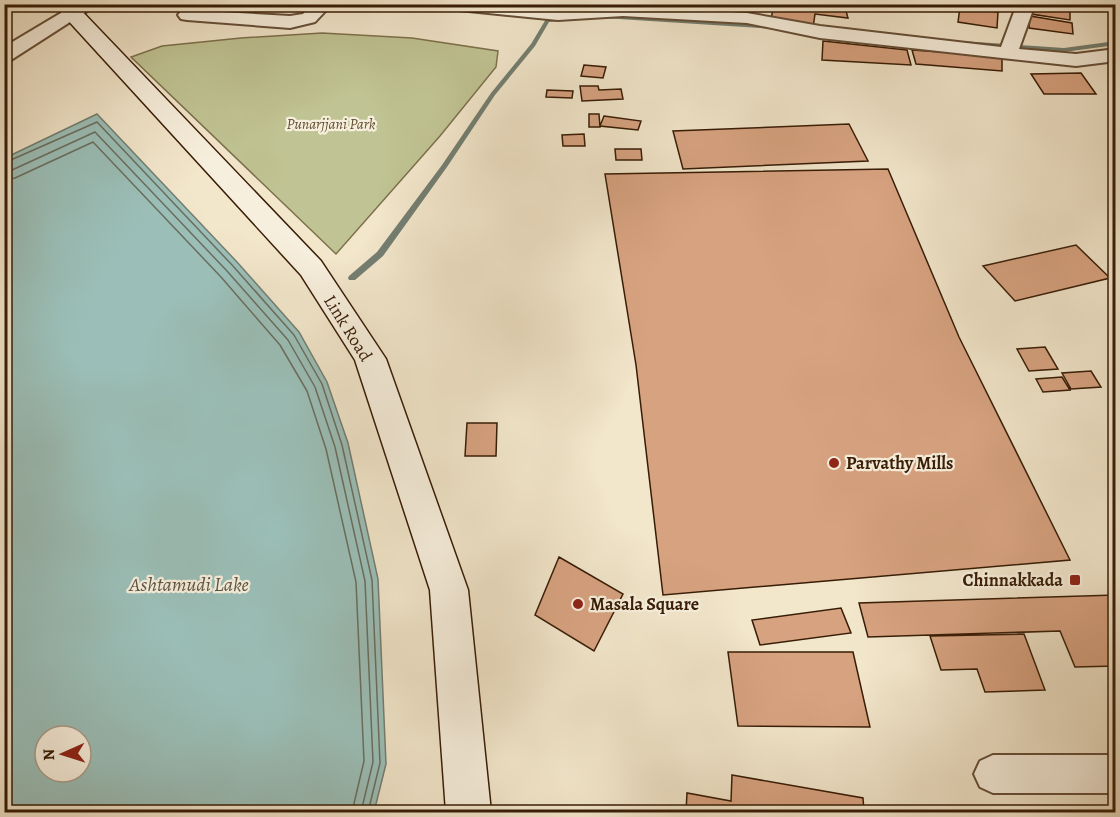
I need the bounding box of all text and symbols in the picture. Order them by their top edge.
park label: Punarjjani Park [286,114,376,134]
street label: Link Road [318,290,378,366]
place label: Parvathy Mills [846,451,953,475]
marker: Parvathy Mills [827,456,841,470]
place label: Chinnakkada [962,568,1063,592]
water label: Ashtamudi Lake [128,571,249,598]
marker: Chinnakkada [1068,573,1082,587]
place label: Masala Square [590,592,699,616]
marker: Masala Square [571,597,585,611]
north arrow [33,724,93,784]
text: N [38,748,60,761]

